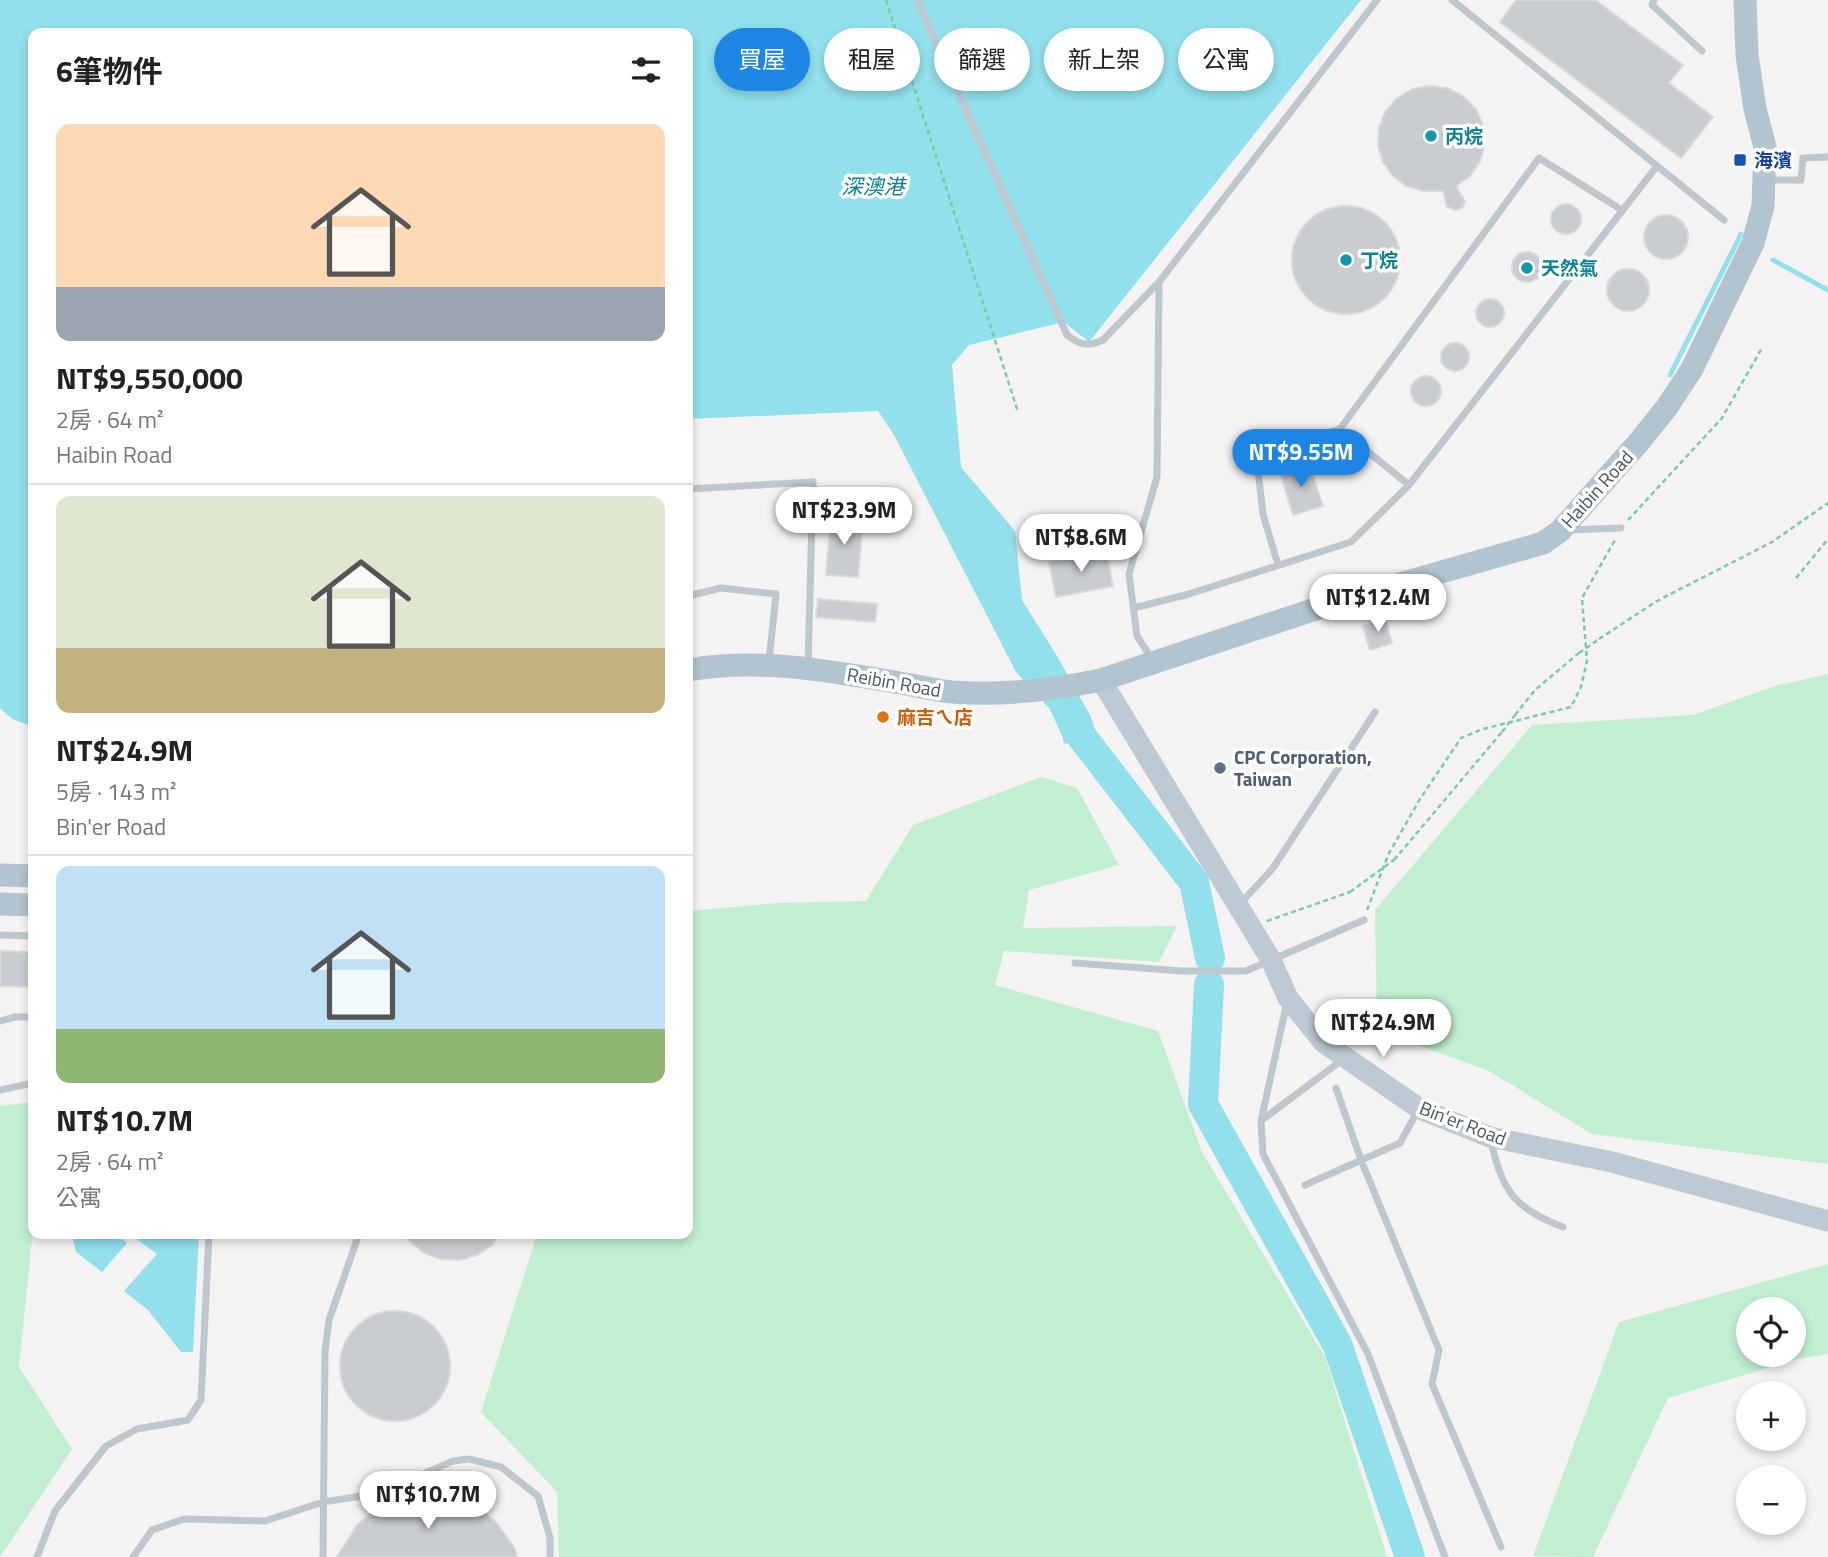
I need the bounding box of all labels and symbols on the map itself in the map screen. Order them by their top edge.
place label: 丙烷 [1445,121,1483,150]
marker: 丙烷 [1423,128,1439,144]
place label: 海濱 [1754,145,1792,174]
marker: 海濱 [1732,152,1748,168]
water label: 深澳港 [842,170,907,202]
place label: 丁烷 [1360,245,1398,274]
marker: 丁烷 [1338,252,1354,268]
place label: 天然氣 [1541,253,1598,282]
marker: 天然氣 [1519,260,1535,276]
pin: NT$9.55M [1229,430,1373,489]
street label: Haibin Road [1554,443,1640,534]
pin: NT$23.9M [772,488,916,547]
pin: NT$8.6M [1016,514,1146,574]
pin: NT$12.4M [1306,574,1450,634]
street label: Reibin Road [845,659,943,704]
place label: 麻吉ㄟ店 [897,702,973,731]
marker: 麻吉ㄟ店 [875,709,891,725]
place label: CPC Corporation, Taiwan [1234,742,1372,793]
marker: CPC Corporation, Taiwan [1212,760,1228,776]
pin: NT$24.9M [1311,1000,1455,1059]
street label: Bin'er Road [1416,1093,1511,1152]
pin: NT$10.7M [356,1472,500,1531]

